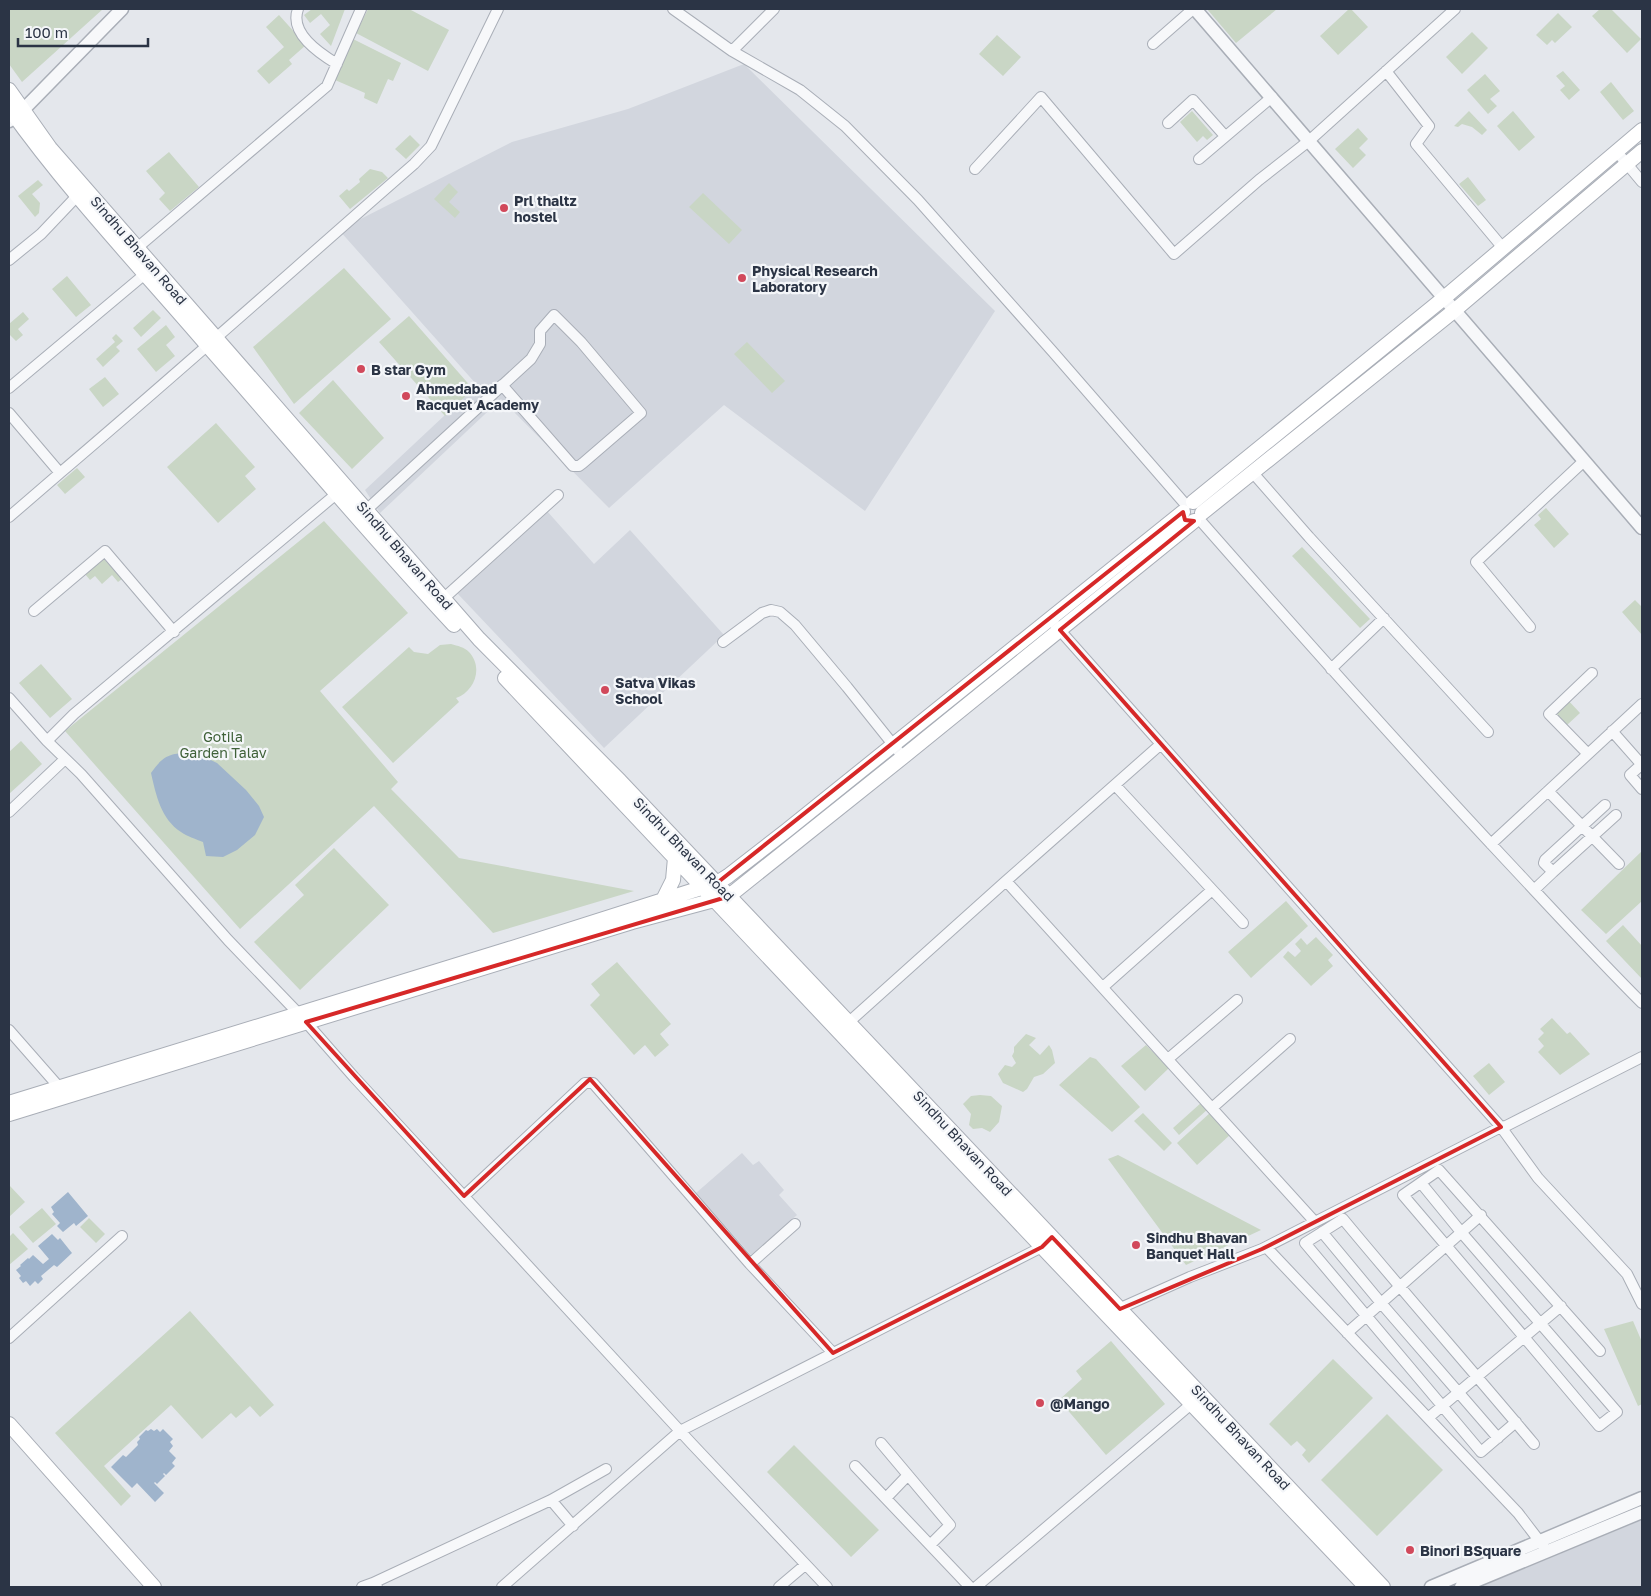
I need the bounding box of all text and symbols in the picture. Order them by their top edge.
scale bar [18,15,148,47]
text: 100 m [25,23,68,41]
street label: Sindhu Bhavan Road [87,192,191,308]
place label: Prl thaltz hostel [514,192,577,225]
marker: Prl thaltz hostel [498,202,510,214]
place label: Physical Research Laboratory [752,262,878,295]
marker: Physical Research Laboratory [736,272,748,284]
place label: B star Gym [371,361,446,378]
marker: B star Gym [355,363,367,375]
place label: Ahmedabad Racquet Academy [416,380,540,413]
marker: Ahmedabad Racquet Academy [400,390,412,402]
street label: Sindhu Bhavan Road [353,497,457,613]
place label: Satva Vikas School [615,674,696,707]
marker: Satva Vikas School [599,684,611,696]
park label: Gotila Garden Talav [179,728,267,761]
street label: Sindhu Bhavan Road [630,794,738,904]
street label: Sindhu Bhavan Road [910,1087,1016,1199]
place label: Sindhu Bhavan Banquet Hall [1146,1229,1247,1262]
marker: Sindhu Bhavan Banquet Hall [1130,1239,1142,1251]
street label: Sindhu Bhavan Road [1188,1381,1294,1493]
place label: @Mango [1050,1395,1110,1412]
marker: @Mango [1034,1397,1046,1409]
place label: Binori BSquare [1420,1542,1521,1559]
marker: Binori BSquare [1404,1544,1416,1556]

